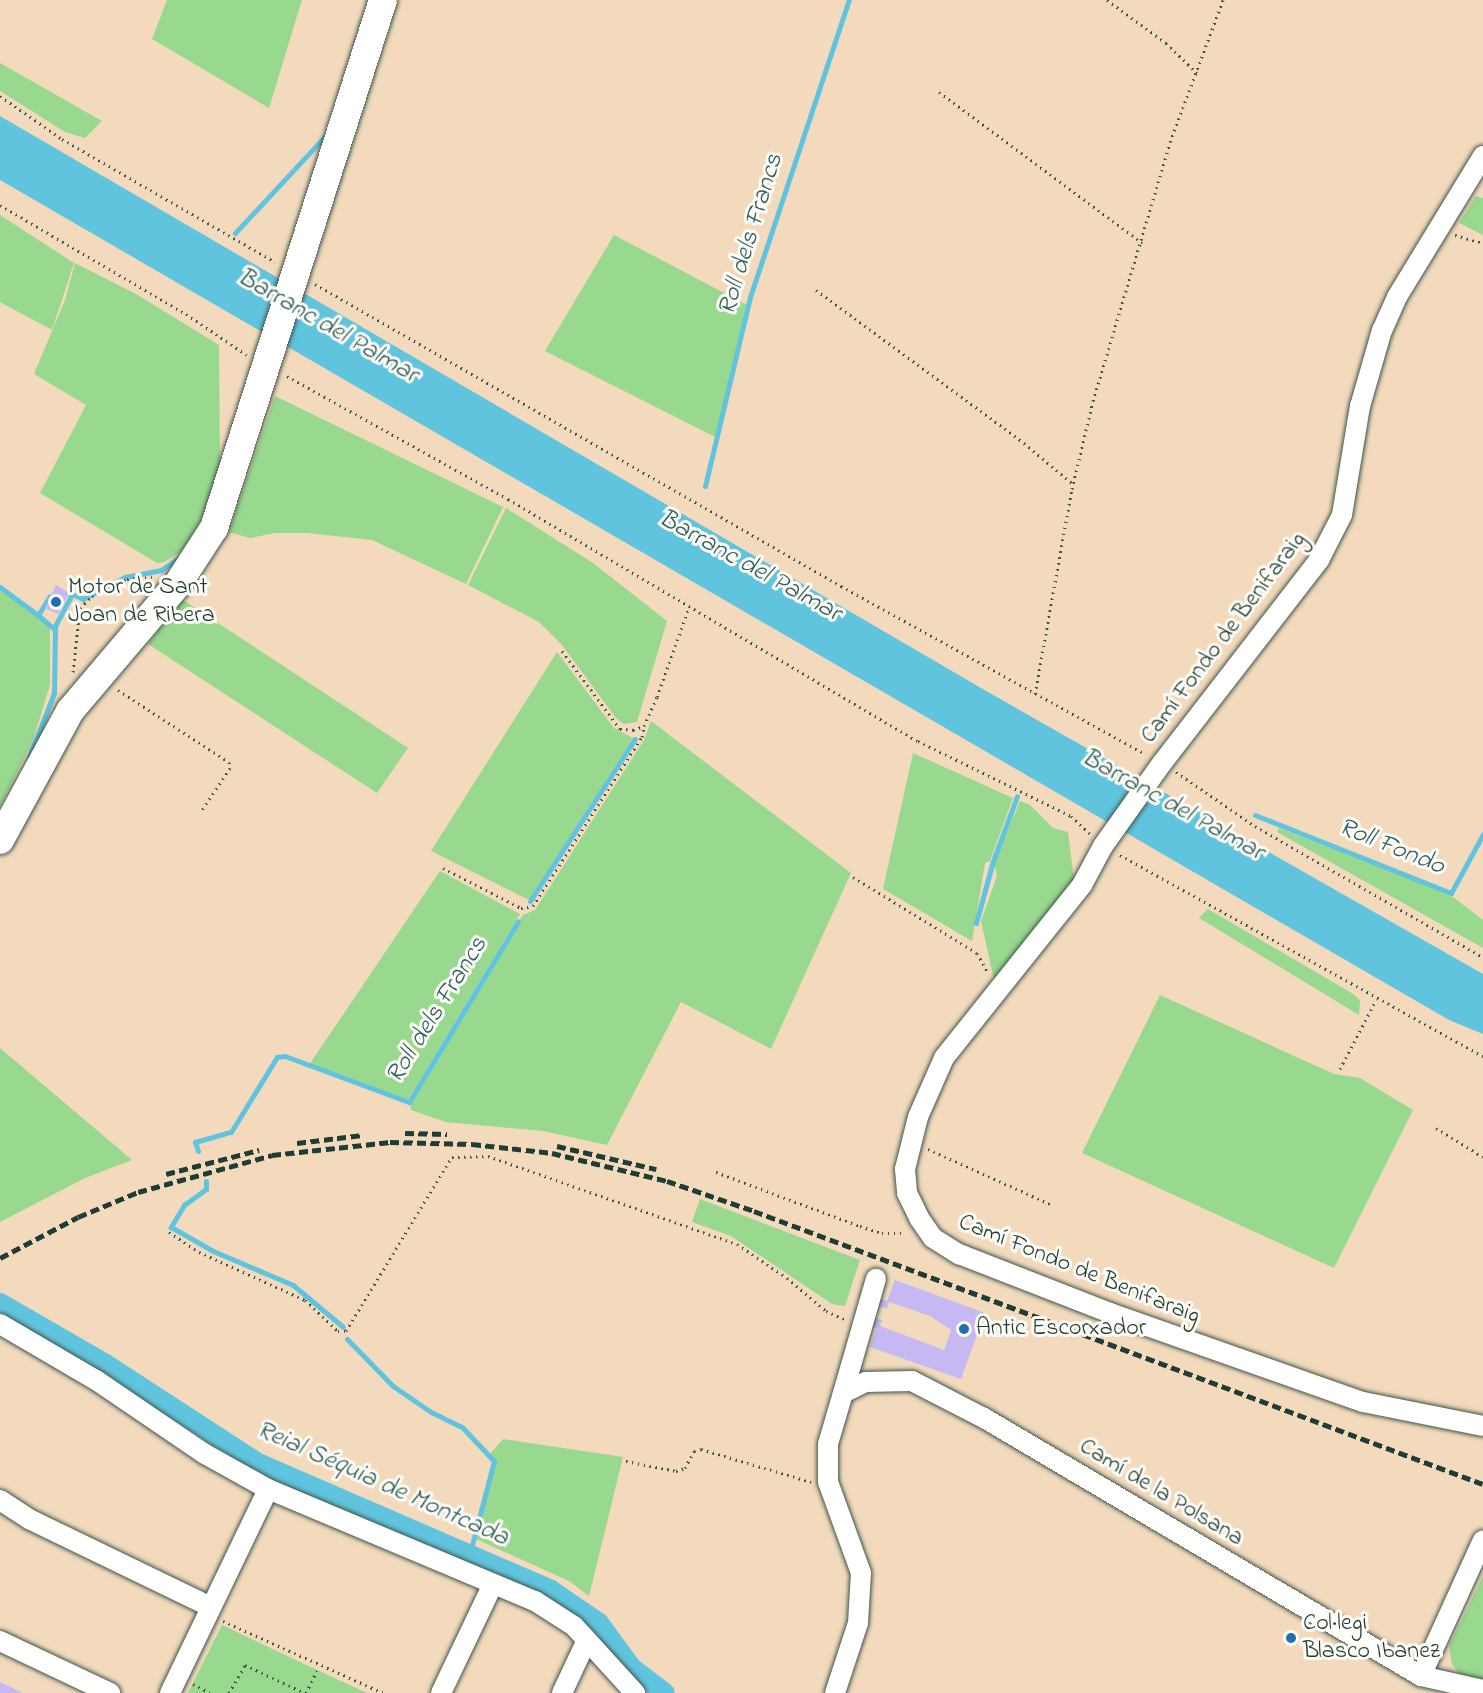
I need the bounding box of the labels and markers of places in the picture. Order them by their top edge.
place label: Motor de Sant Joan de Ribera [68,574,215,630]
marker: Motor de Sant Joan de Ribera [49,595,63,609]
place label: Antic Escorxador [976,1315,1146,1343]
marker: Antic Escorxador [957,1322,971,1336]
place label: Col·legi Blasco Ibanez [1303,1610,1440,1666]
marker: Col·legi Blasco Ibanez [1284,1631,1298,1645]

